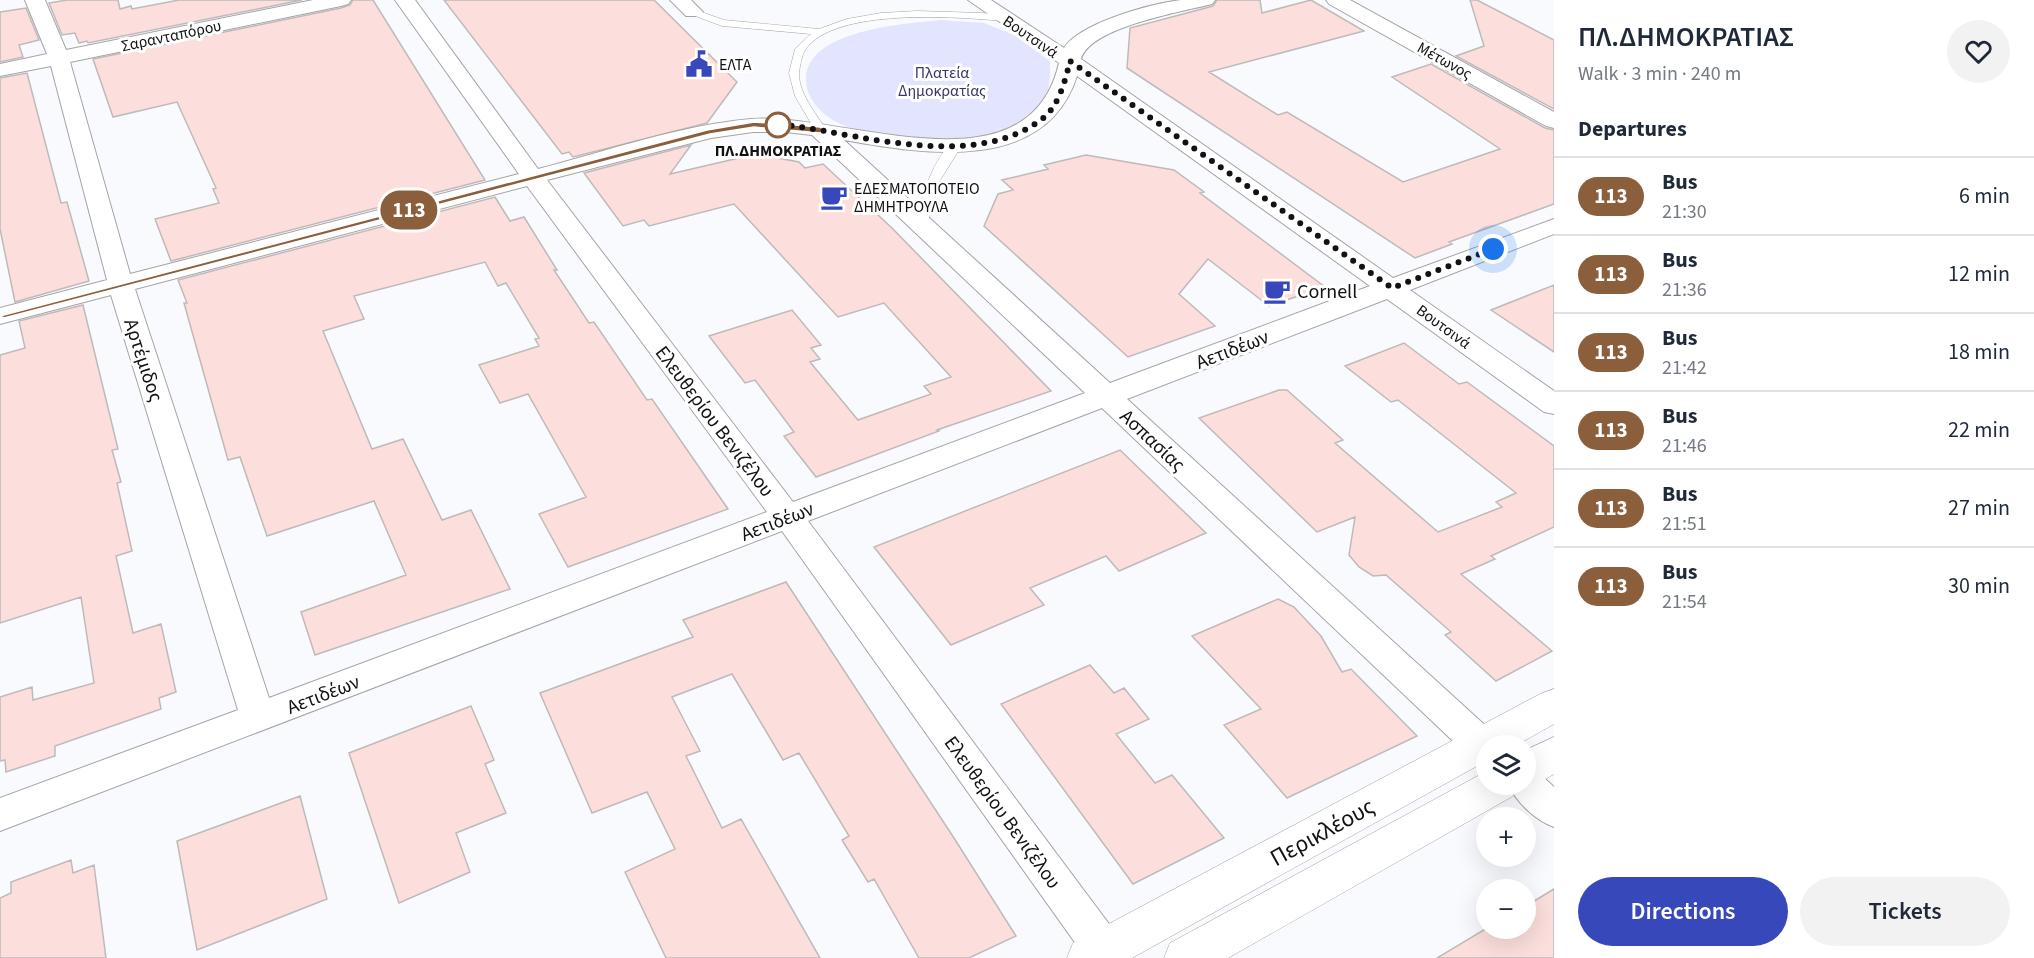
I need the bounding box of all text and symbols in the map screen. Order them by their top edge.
street label: Βουτσινά [998,10,1062,63]
street label: Σαρανταπόρου [119,15,223,57]
text: ΠΛ.ΔΗΜΟΚΡΑΤΙΑΣ [1578,17,1794,57]
button: heart [1947,20,2010,83]
street label: Μέτωνος [1413,37,1476,85]
public building icon: ΕΛΤΑ [684,49,714,79]
place label: ΕΛΤΑ [719,54,752,76]
text: Walk · 3 min · 240 m [1578,60,1741,88]
park label: Πλατεία Δημοκρατίας [898,62,986,102]
marker: ΠΛ.ΔΗΜΟΚΡΑΤΙΑΣ [765,112,791,138]
text: Departures [1578,113,1687,145]
place label: ΠΛ.ΔΗΜΟΚΡΑΤΙΑΣ [715,140,842,162]
text: Bus [1662,166,1698,198]
place label: ΕΔΕΣΜΑΤΟΠΟΤΕΙΟ ΔΗΜΗΤΡΟΥΛΑ [854,178,980,218]
text: 6 min [1959,180,2010,212]
text: 113 [1594,181,1628,211]
cafe icon: ΕΔΕΣΜΑΤΟΠΟΤΕΙΟ ΔΗΜΗΤΡΟΥΛΑ [819,182,849,212]
line badge: 113 [374,190,444,230]
text: 113 [392,195,426,225]
text: 21:30 [1662,198,1707,226]
your location [1478,234,1508,264]
text: Bus [1662,244,1698,276]
text: 12 min [1948,258,2010,290]
text: 113 [1594,259,1628,289]
cafe icon: Cornell [1262,276,1292,306]
text: 21:36 [1662,276,1707,304]
place label: Cornell [1297,278,1357,306]
street label: Βουτσινά [1412,300,1475,354]
street label: Αρτέμιδος [116,315,170,406]
text: Bus [1662,322,1698,354]
street label: Αετιδέων [1192,323,1273,377]
text: 18 min [1948,336,2010,368]
text: 113 [1594,337,1628,367]
street label: Ελευθερίου Βενιζέλου [648,340,780,503]
text: 21:42 [1662,354,1707,382]
text: Bus [1662,400,1698,432]
street label: Ασπασίας [1113,403,1192,479]
text: 22 min [1948,414,2010,446]
text: 113 [1594,415,1628,445]
text: 21:46 [1662,432,1707,460]
text: Bus [1662,478,1698,510]
text: 27 min [1948,492,2010,524]
text: 113 [1594,493,1628,523]
street label: Αετιδέων [737,495,818,549]
text: 21:51 [1662,510,1707,538]
text: Bus [1662,556,1698,588]
text: 30 min [1948,570,2010,602]
text: 113 [1594,571,1628,601]
text: 21:54 [1662,588,1707,616]
street label: Αετιδέων [283,668,364,722]
street label: Ελευθερίου Βενιζέλου [937,730,1067,895]
map controls [1476,735,1536,939]
button: layers [1476,735,1536,795]
street label: Περικλέους [1264,789,1381,876]
button: + [1476,807,1536,867]
button: Directions [1578,877,1788,946]
button: Tickets [1800,877,2010,946]
button: − [1476,879,1536,939]

